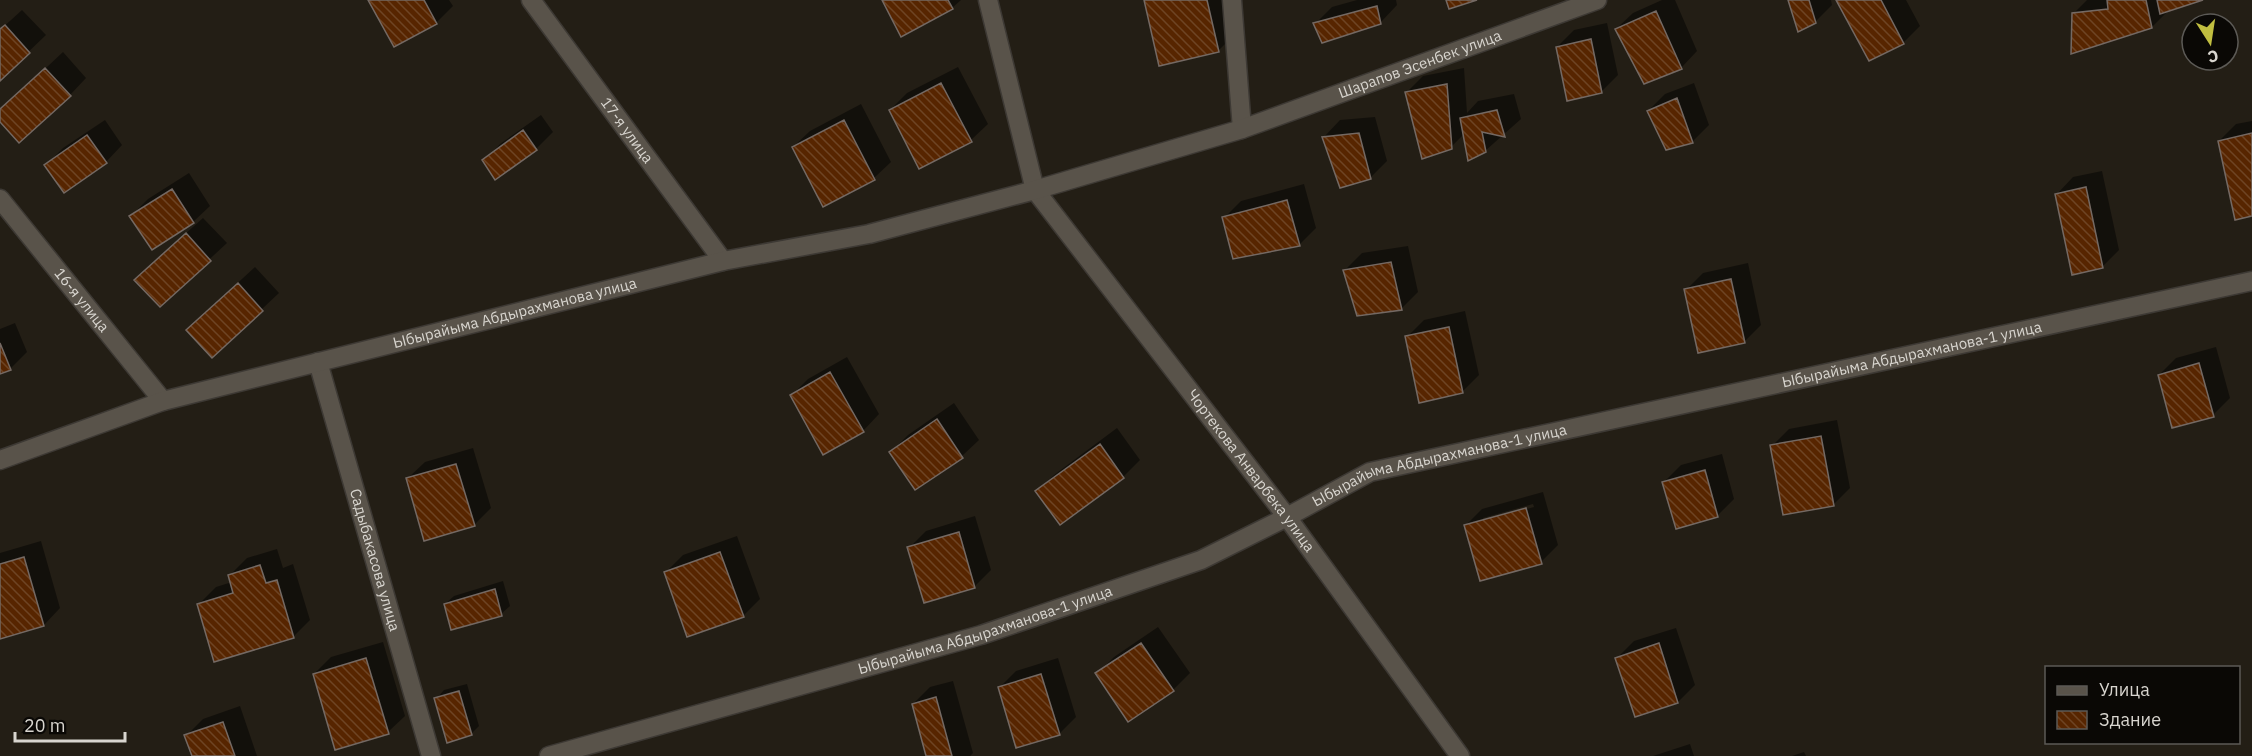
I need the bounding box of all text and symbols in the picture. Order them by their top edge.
north arrow [2180,12,2240,72]
street label: Шарапов Эсенбек улица [1336,26,1504,102]
text: С [2206,46,2220,68]
street label: 17-я улица [597,93,658,167]
street label: 16-я улица [50,264,114,336]
street label: Ыбырайыма Абдырахманова улица [391,273,638,352]
street label: Ыбырайыма Абдырахманова-1 улица [1780,317,2043,392]
street label: Чортекова Анварбека улица [1183,385,1319,556]
street label: Ыбырайыма Абдырахманова-1 улица [1309,420,1568,511]
street label: Садыбакасова улица [346,486,405,633]
street label: Ыбырайыма Абдырахманова-1 улица [856,581,1115,678]
legend [2045,666,2240,744]
text: Улица [2099,678,2150,701]
scale bar [15,705,124,743]
text: Здание [2099,708,2161,731]
text: 20 m [24,714,66,737]

